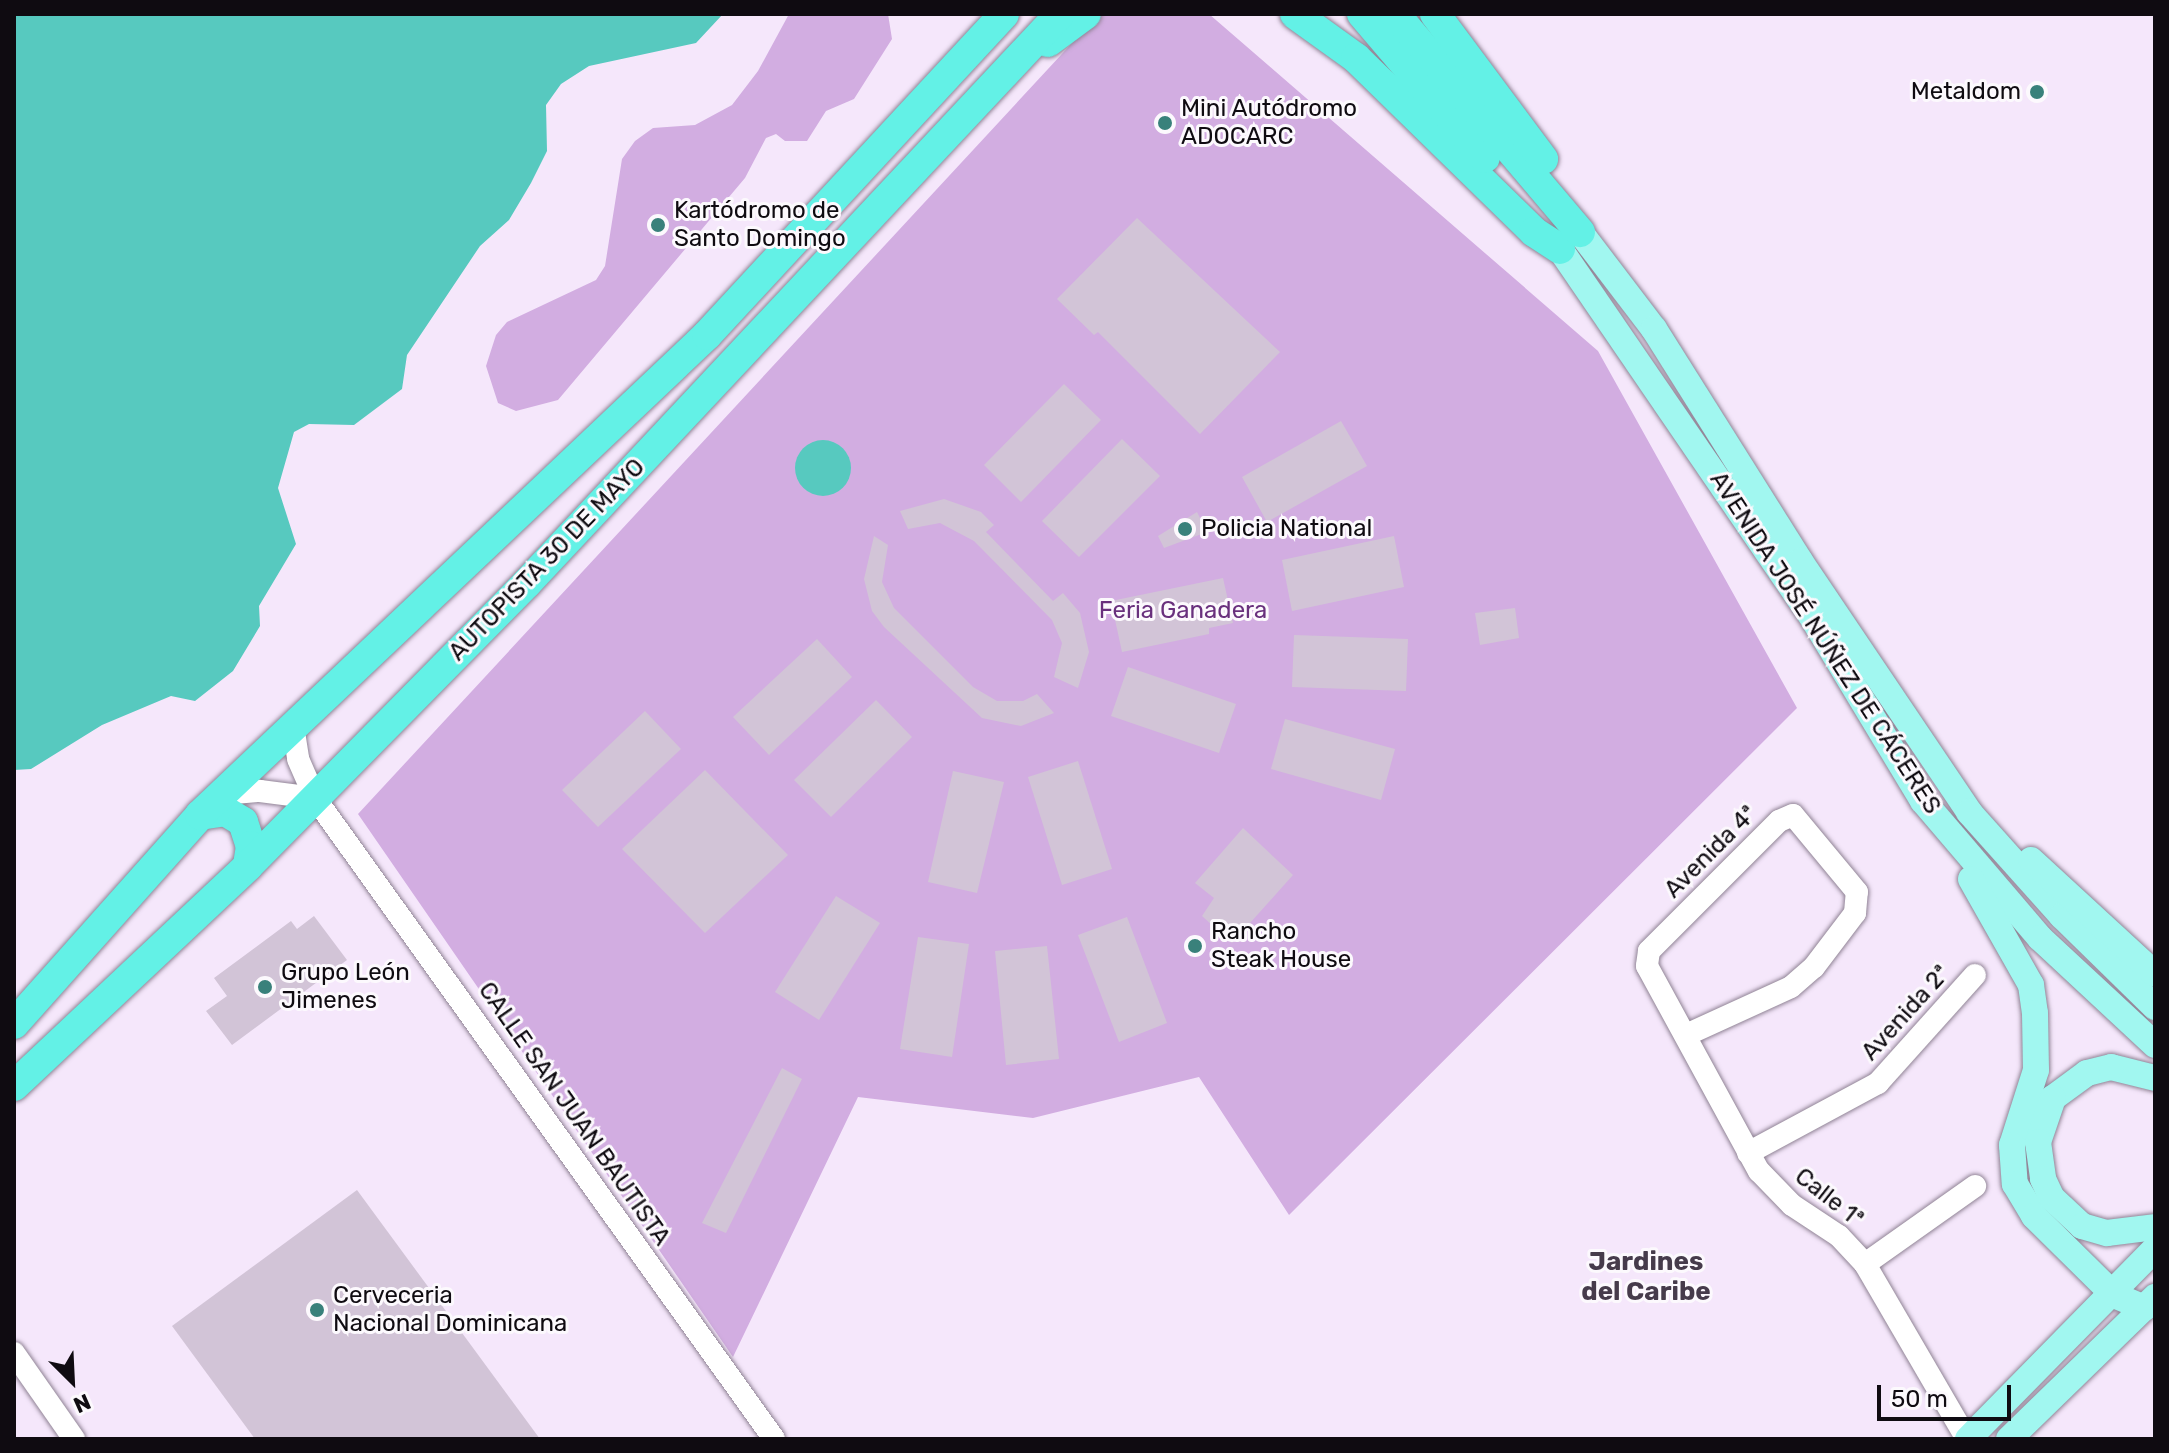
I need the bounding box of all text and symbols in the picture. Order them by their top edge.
place label: Metaldom [1911,78,2021,106]
marker: Metaldom [2028,83,2046,101]
place label: Mini Autódromo ADOCARC [1181,95,1358,151]
marker: Mini Autódromo ADOCARC [1156,114,1174,132]
place label: Kartódromo de Santo Domingo [674,197,846,253]
marker: Kartódromo de Santo Domingo [649,216,667,234]
street label: AUTOPISTA 30 DE MAYO [443,453,651,667]
street label: AVENIDA JOSÉ NÚÑEZ DE CÁCERES [1703,466,1947,820]
place label: Policia National [1201,515,1372,543]
marker: Policia National [1176,520,1194,538]
park label: Feria Ganadera [1099,597,1267,625]
street label: Avenida 4ª [1659,800,1763,904]
place label: Rancho Steak House [1211,918,1351,974]
marker: Rancho Steak House [1186,937,1204,955]
place label: Grupo León Jimenes [281,959,410,1015]
street label: Avenida 2ª [1856,959,1956,1067]
street label: CALLE SAN JUAN BAUTISTA [472,977,676,1251]
marker: Grupo León Jimenes [256,978,274,996]
street label: Calle 1ª [1789,1162,1869,1234]
district label: Jardines del Caribe [1581,1246,1711,1308]
place label: Cerveceria Nacional Dominicana [333,1282,567,1338]
marker: Cerveceria Nacional Dominicana [308,1301,326,1319]
north arrow [32,1341,112,1421]
scale bar [1881,1369,2015,1419]
text: 50 m [1891,1385,1948,1413]
text: N [69,1388,95,1419]

